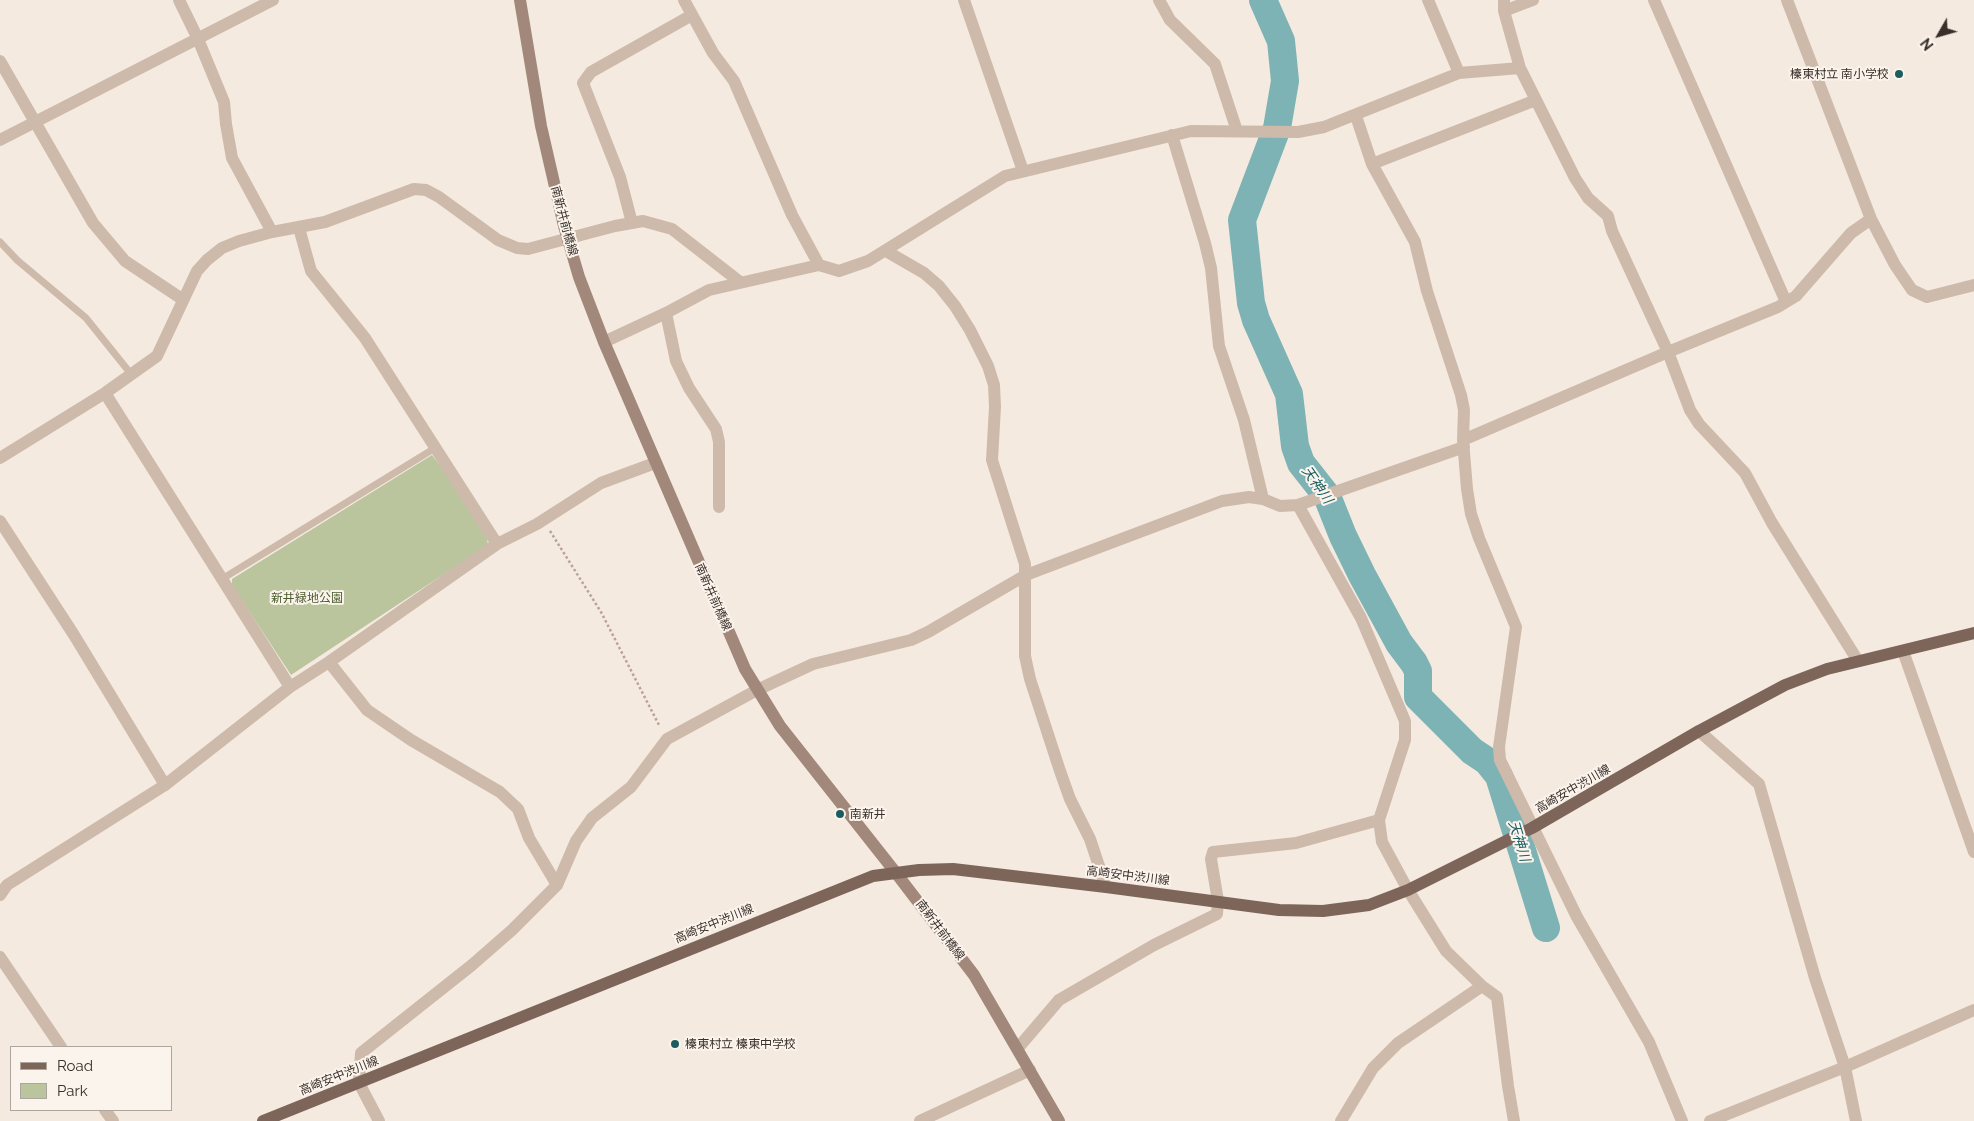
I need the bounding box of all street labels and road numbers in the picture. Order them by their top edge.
street label: 南新井前橋線 [548,184,580,258]
street label: 南新井前橋線 [692,561,734,633]
street label: 高崎安中渋川線 [1533,762,1613,816]
street label: 高崎安中渋川線 [1085,864,1171,888]
street label: 南新井前橋線 [913,897,967,963]
street label: 高崎安中渋川線 [672,902,756,946]
street label: 高崎安中渋川線 [297,1054,381,1098]

